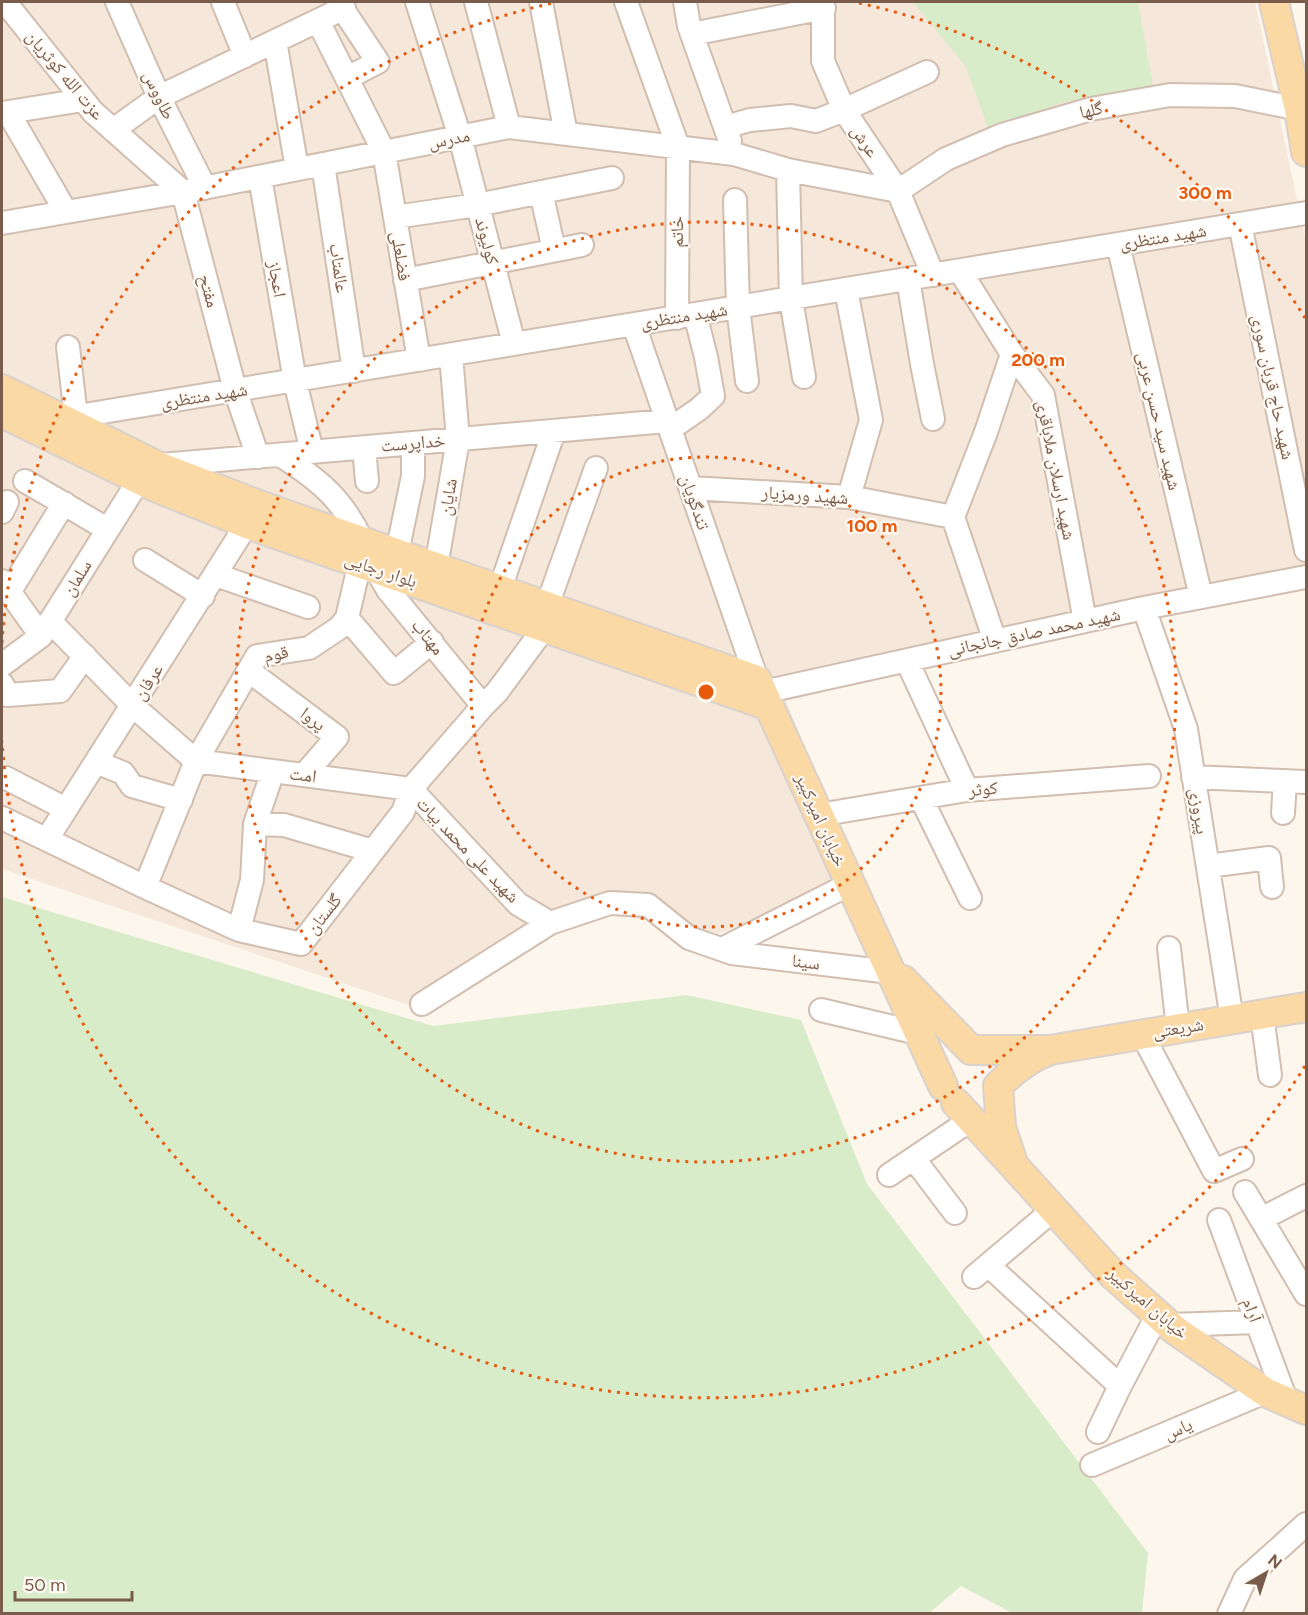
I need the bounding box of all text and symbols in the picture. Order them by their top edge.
street label: عزت الله کوثریان [21,26,109,124]
street label: طاووس [138,67,180,123]
street label: گلها [1077,97,1105,123]
street label: عرش [846,121,884,161]
street label: مدرس [426,124,472,154]
text: 300 m [1178,182,1232,204]
street label: کولیوند [470,215,504,268]
street label: خاتم [666,216,689,248]
street label: شهید منتظری [1118,219,1208,255]
street label: فضلعلی [386,229,416,283]
street label: عالمتاب [325,242,353,294]
street label: اعجاز [263,258,291,299]
street label: مفتح [193,272,224,310]
street label: شهید منتظری [639,298,729,334]
street label: شهید حاج قربان سوری [1246,312,1299,462]
text: 200 m [1011,349,1065,371]
street label: شهید سید حسن عربی [1132,350,1186,492]
street label: شهید منتظری [159,378,249,414]
street label: شهید ارسلان ملاباقری [1032,398,1080,542]
street label: خداپرست [380,429,446,457]
street label: تندگویان [675,471,715,533]
street label: شایان [434,477,462,517]
street label: شهید ورمزیار [760,481,849,509]
text: 100 m [847,515,897,537]
street label: بلوار رجایی [342,547,420,593]
street label: سلمان [57,556,97,600]
street label: شهید محمد صادق جانجانی [946,603,1122,661]
street label: مهتاب [407,615,449,659]
street label: قوم [262,641,291,668]
street label: عرفان [128,660,168,704]
centre of rings [696,682,716,702]
street label: پروا [296,702,330,736]
street label: امت [288,762,318,788]
street label: خیابان امیرکبیر [790,769,851,870]
street label: کوثر [966,777,999,801]
street label: پیروزی [1184,786,1213,836]
street label: شهید علی محمد بیات [412,792,524,908]
street label: گلستان [301,889,347,939]
street label: سینا [791,949,821,975]
street label: شریعتی [1151,1013,1205,1043]
street label: خیابان امیرکبیر [1102,1261,1193,1344]
street label: آرام [1236,1295,1267,1326]
street label: یاس [1160,1413,1196,1445]
north arrow [1236,1543,1296,1603]
text: N [1264,1550,1286,1573]
scale bar [15,1564,132,1602]
text: 50 m [24,1574,66,1596]

